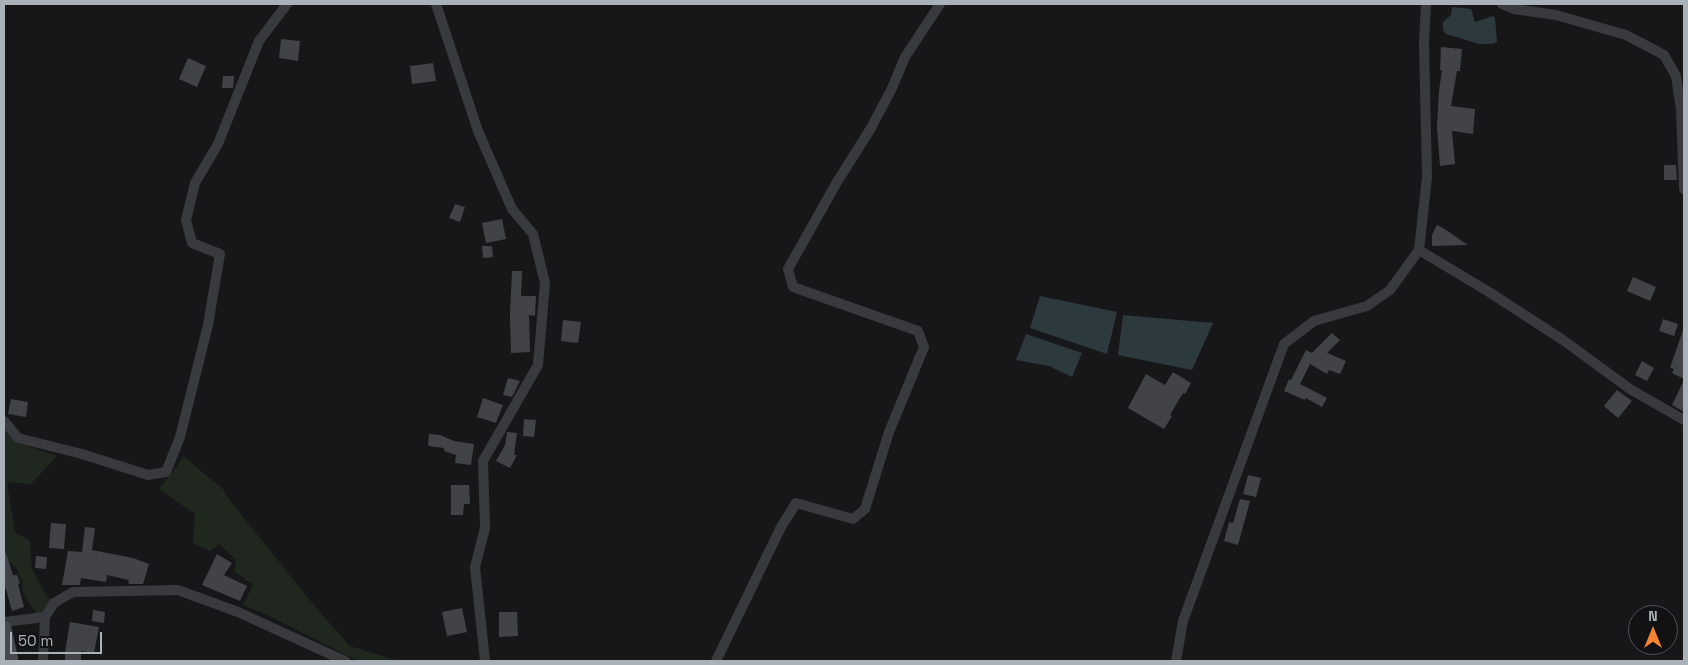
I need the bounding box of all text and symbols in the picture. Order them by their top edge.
north arrow [1628,605,1678,655]
text: N [1648,607,1658,625]
scale bar [12,622,105,654]
text: 50 m [18,631,53,650]

